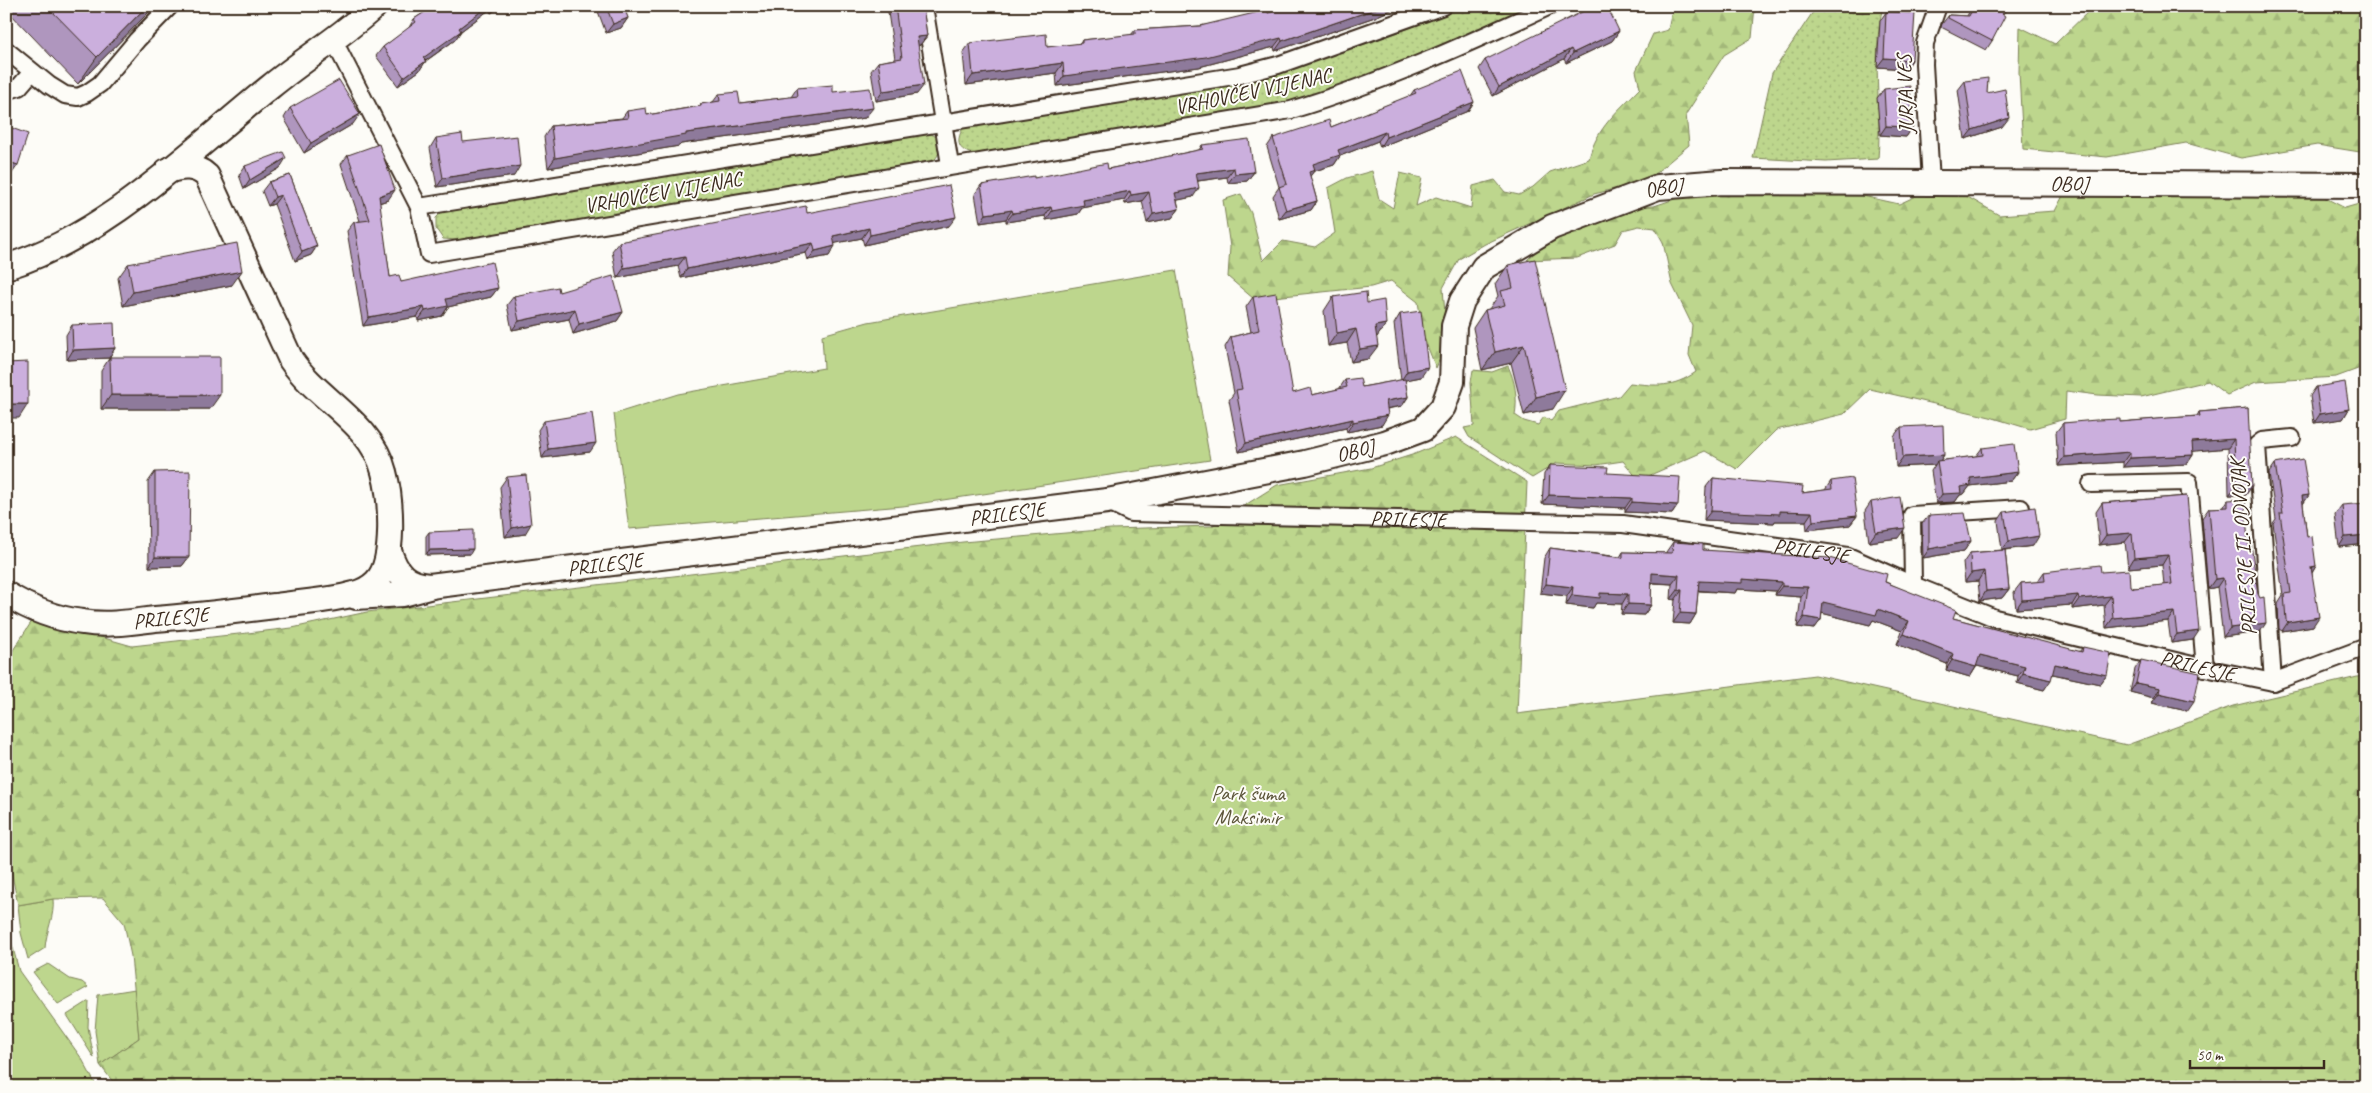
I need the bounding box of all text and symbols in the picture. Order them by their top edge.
street label: JURJA VES [1891,51,1919,135]
street label: VRHOVČEV VIJENAC [1173,61,1336,120]
street label: VRHOVČEV VIJENAC [583,165,746,219]
street label: OBOJ [2050,171,2092,197]
street label: OBOJ [1641,172,1687,204]
street label: OBOJ [1333,432,1380,468]
street label: PRILESJE II. ODVOJAK [2224,453,2262,636]
street label: PRILESJE [968,496,1049,531]
street label: PRILESJE [1370,505,1449,533]
street label: PRILESJE [1772,533,1853,569]
street label: PRILESJE [566,546,647,582]
street label: PRILESJE [132,601,213,635]
street label: PRILESJE [2158,645,2240,687]
park label: Park šuma Maksimir [1211,780,1286,830]
scale bar [2190,1038,2323,1070]
text: 50 m [2197,1046,2224,1065]

